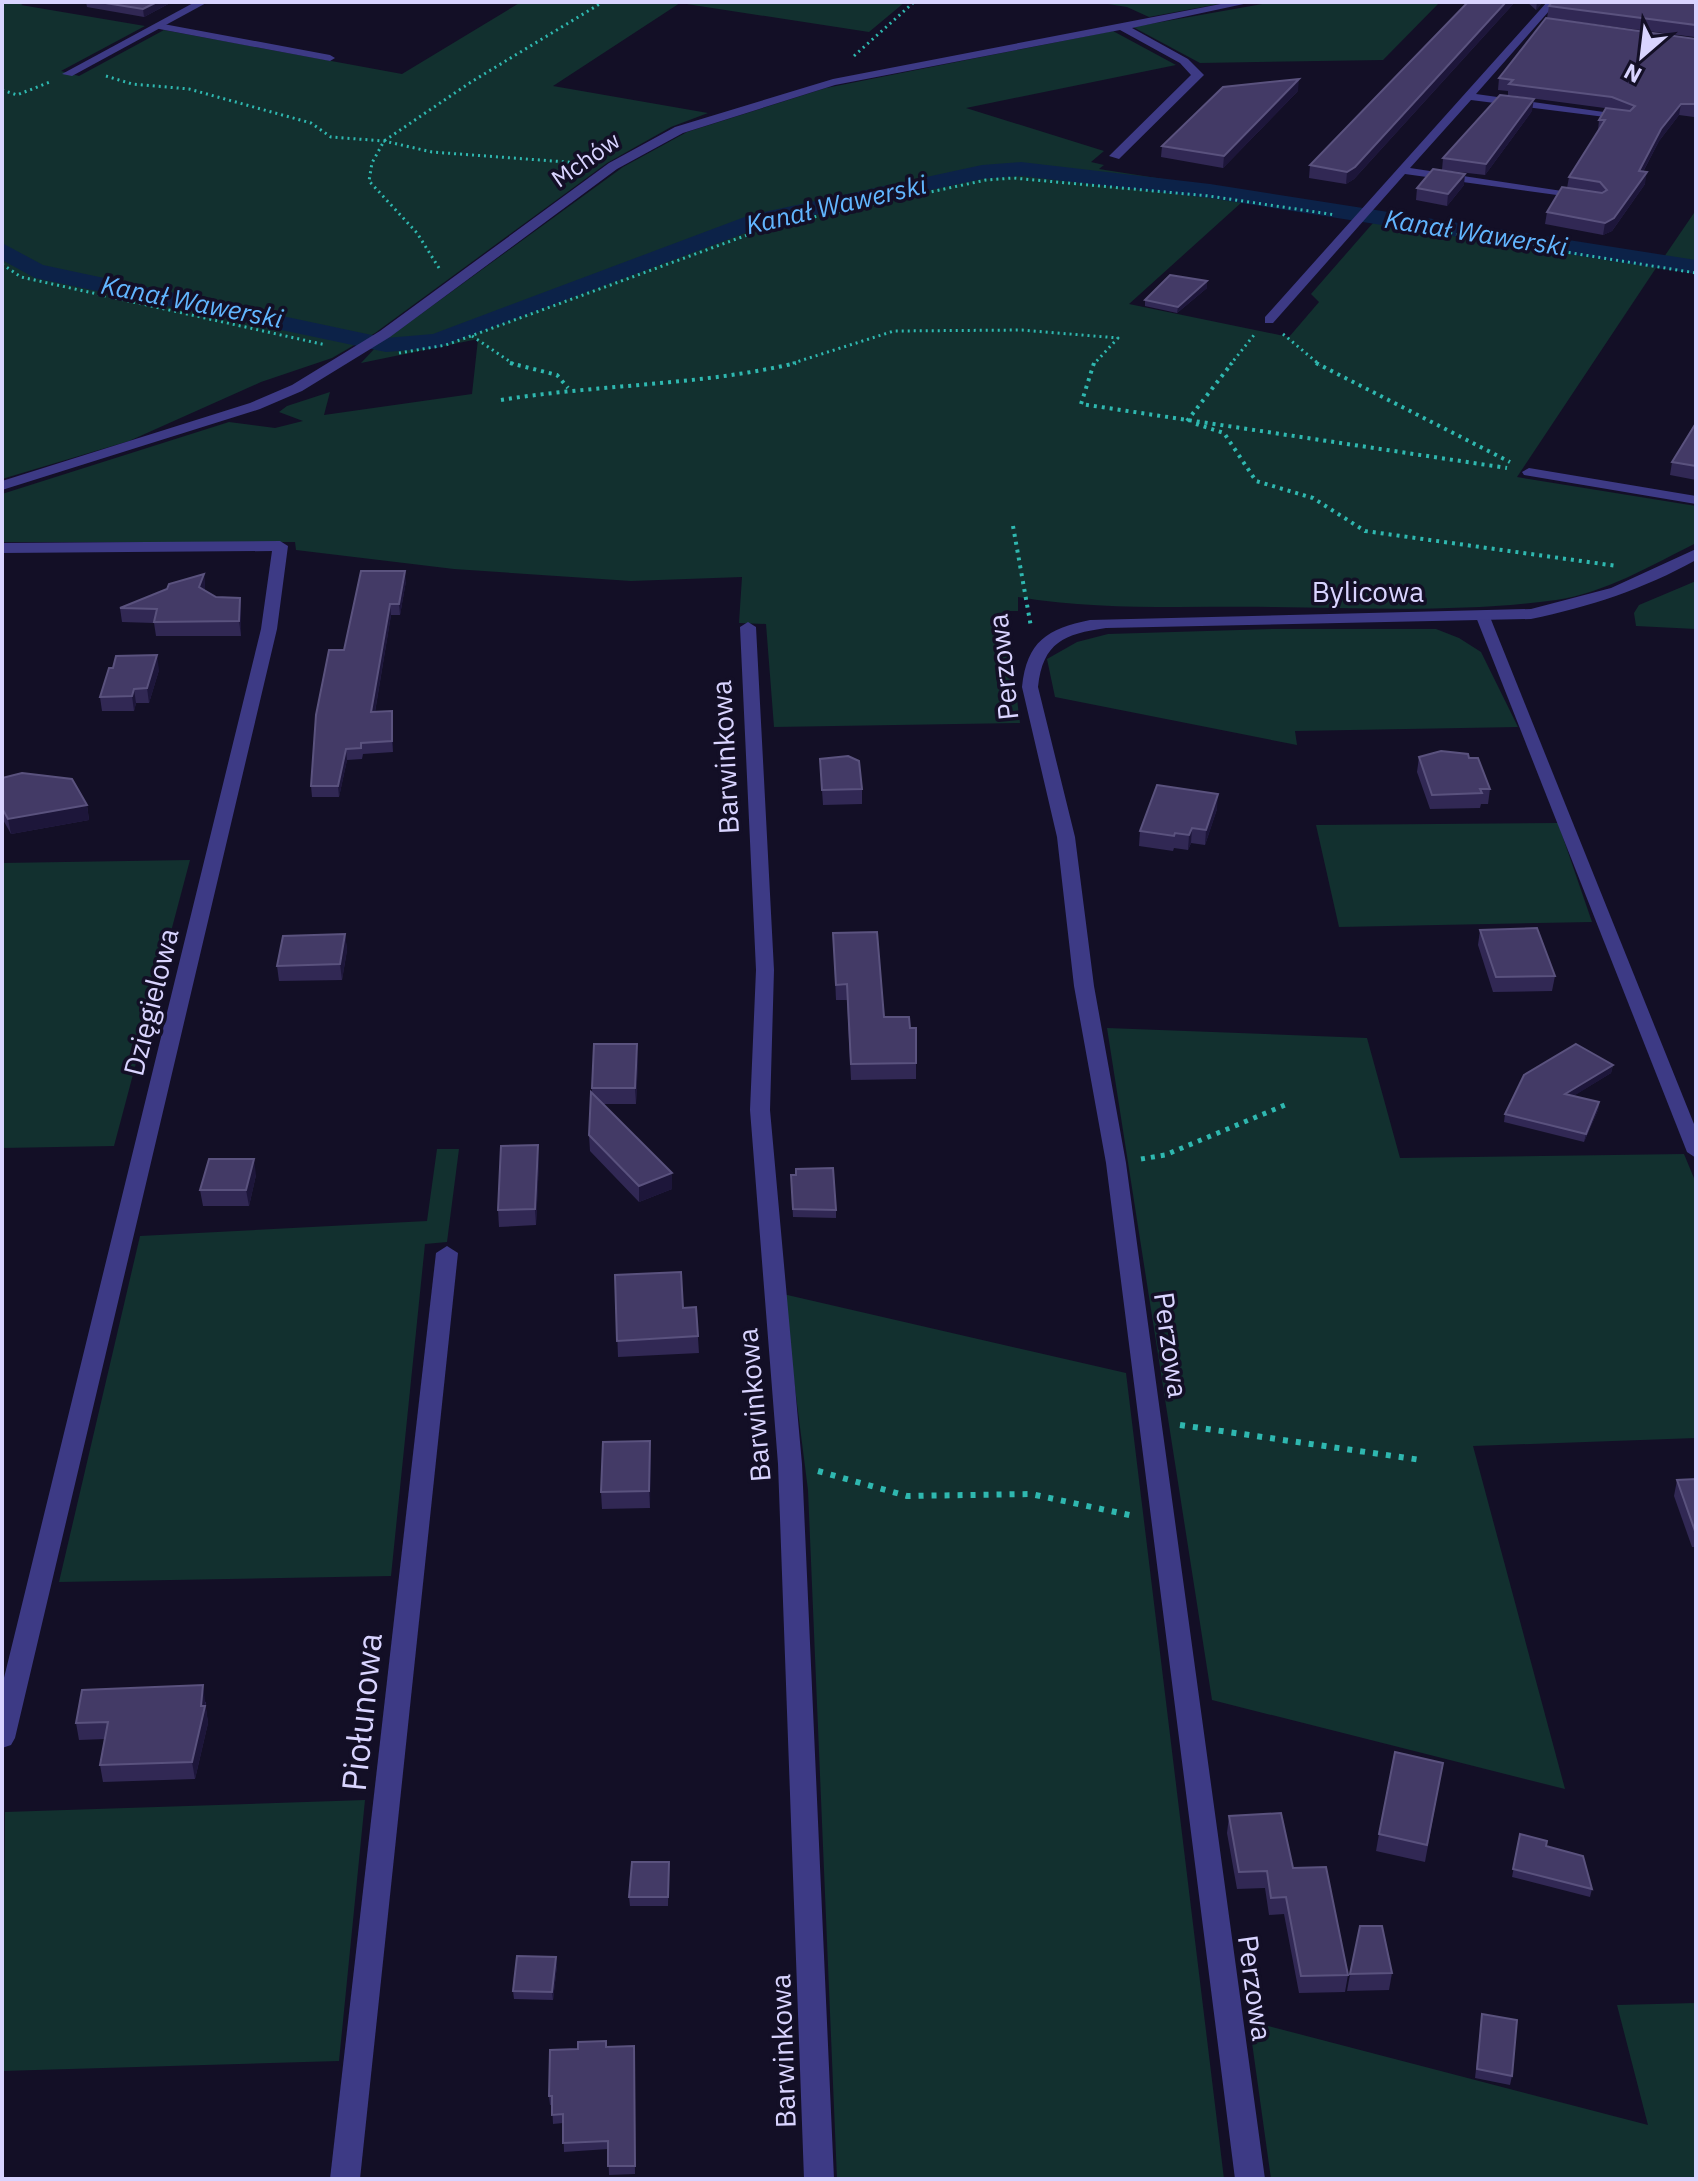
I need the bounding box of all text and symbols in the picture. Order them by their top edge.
north arrow [1602,16,1682,96]
text: N [1619,58,1646,91]
street label: Mchów [545,124,626,194]
water label: Kanał Wawerski [742,167,930,241]
water label: Kanał Wawerski [1382,201,1570,263]
water label: Kanał Wawerski [98,267,286,335]
street label: Bylicowa [1312,573,1424,610]
street label: Perzowa [979,612,1026,722]
street label: Barwinkowa [702,679,747,835]
street label: Dzięgielowa [114,924,187,1079]
street label: Perzowa [1146,1290,1197,1400]
street label: Barwinkowa [728,1327,779,1483]
street label: Piołunowa [331,1631,391,1793]
street label: Perzowa [1230,1933,1281,2043]
street label: Barwinkowa [761,1973,804,2129]

